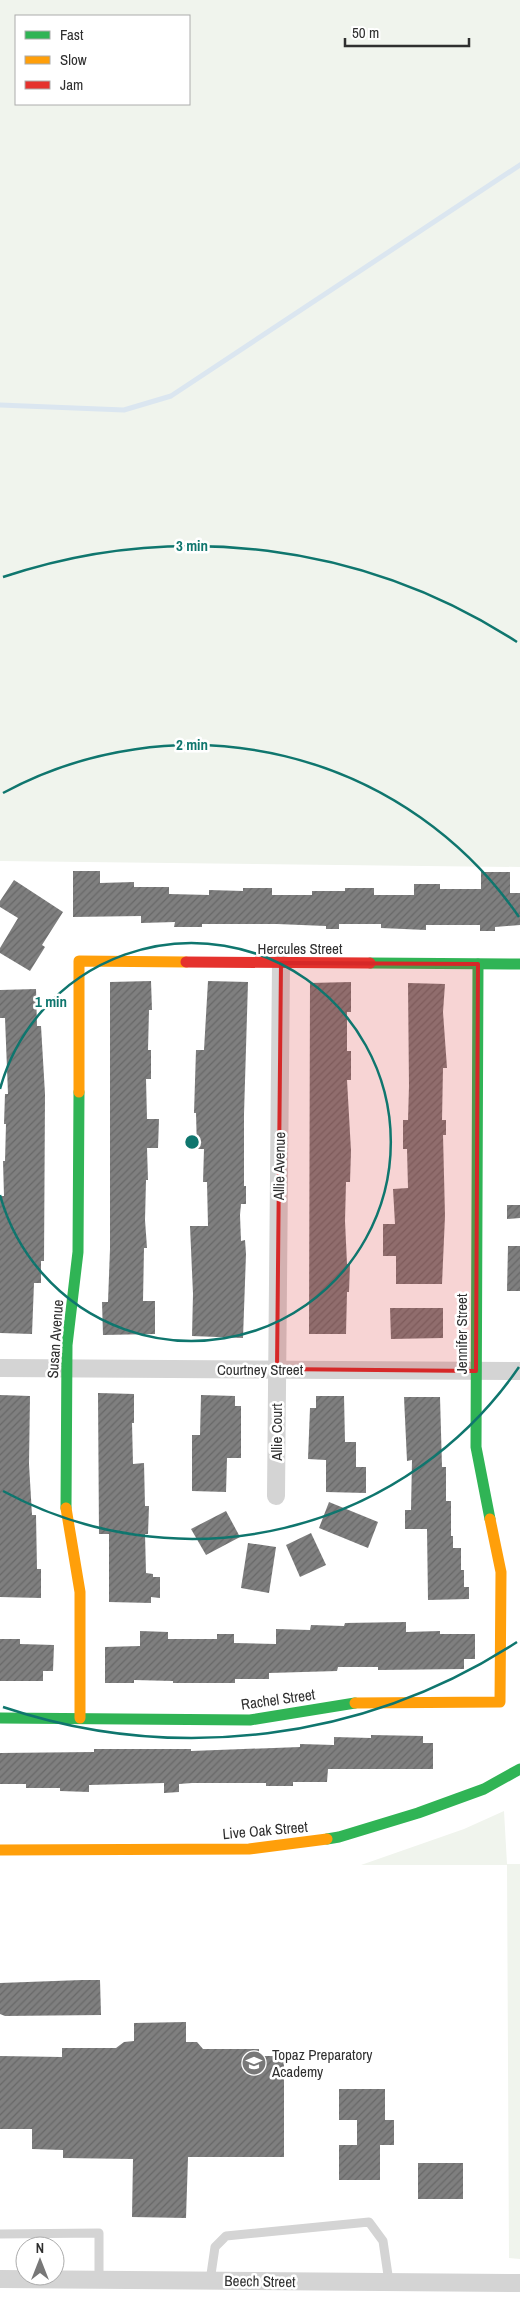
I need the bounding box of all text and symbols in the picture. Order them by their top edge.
legend [15,15,190,105]
scale bar [345,15,469,47]
text: 50 m [352,22,379,43]
text: Fast [60,24,84,45]
text: Slow [60,49,87,70]
text: Jam [60,74,83,95]
text: 3 min [176,535,208,556]
text: 2 min [176,734,208,755]
street label: Hercules Street [258,938,343,959]
text: 1 min [35,991,67,1012]
street label: Allie Avenue [268,1132,290,1201]
centre of rings [183,1133,201,1151]
street label: Jennifer Street [451,1293,472,1374]
street label: Susan Avenue [42,1299,68,1379]
street label: Courtney Street [217,1359,304,1380]
street label: Allie Court [266,1403,287,1462]
street label: Rachel Street [240,1683,317,1715]
street label: Live Oak Street [222,1816,309,1844]
place label: Topaz Preparatory Academy [271,2044,373,2082]
school or university icon: Topaz Preparatory Academy [241,2050,267,2076]
north arrow [15,2236,65,2286]
text: N [36,2239,44,2257]
street label: Beech Street [224,2270,296,2292]

